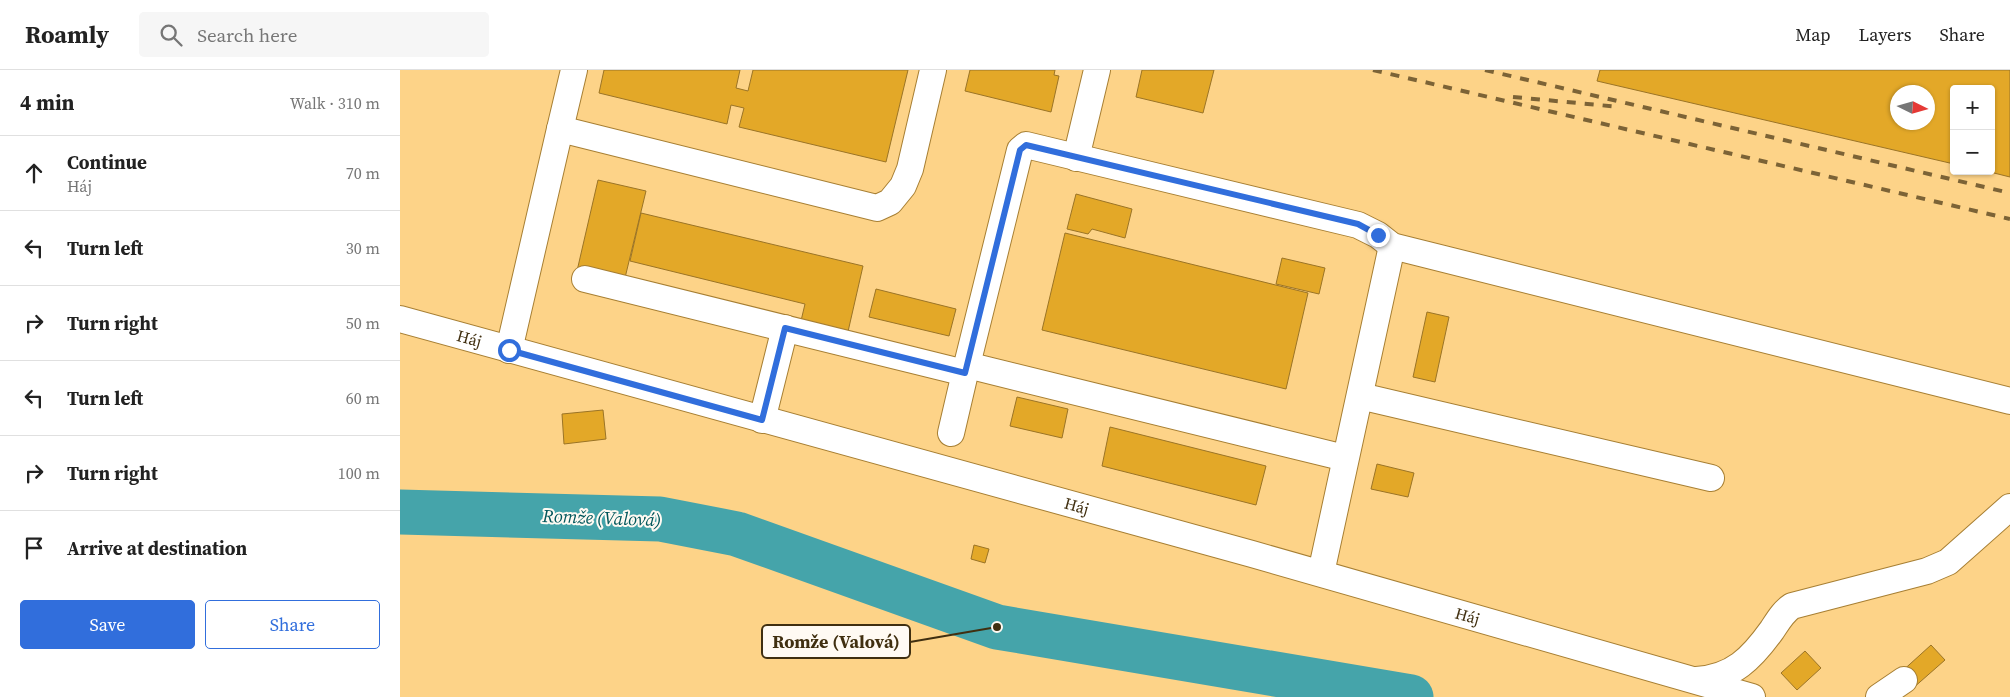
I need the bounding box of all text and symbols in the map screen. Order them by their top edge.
search box [139,12,489,57]
text: Roamly [25,18,109,51]
icon: search [157,21,185,49]
text: Search here [197,22,297,48]
text: Map [1795,22,1830,47]
text: Layers [1858,22,1911,47]
text: Share [1939,22,1985,47]
north arrow [1890,85,1935,130]
map controls [1950,85,1995,175]
button: + [1950,85,1995,130]
text: 4 min [20,88,75,117]
text: Walk · 310 m [290,92,380,114]
button: − [1950,130,1995,175]
text: Continue [67,149,147,175]
icon: ahead [20,159,48,187]
text: 70 m [346,162,380,184]
text: Háj [67,175,92,197]
route end [1367,224,1390,247]
icon: left [20,234,48,262]
text: Turn left [67,235,143,261]
text: 30 m [346,237,380,259]
icon: right [20,309,48,337]
text: Turn right [67,310,158,336]
text: 50 m [346,312,380,334]
street label: Háj [454,324,484,352]
route start [498,339,521,362]
icon: left [20,384,48,412]
text: Turn left [67,385,143,411]
text: 60 m [346,387,380,409]
icon: right [20,459,48,487]
text: Turn right [67,460,158,486]
text: 100 m [338,462,380,484]
street label: Háj [1062,492,1092,520]
water label: Romže (Valová) [541,503,662,532]
icon: arrive [20,534,48,562]
text: Arrive at destination [67,535,247,561]
button: Save [20,600,195,649]
button: Share [205,600,380,649]
street label: Háj [1453,602,1483,630]
callout: Romže (Valová) [762,625,910,658]
text: Romže (Valová) [772,629,900,654]

